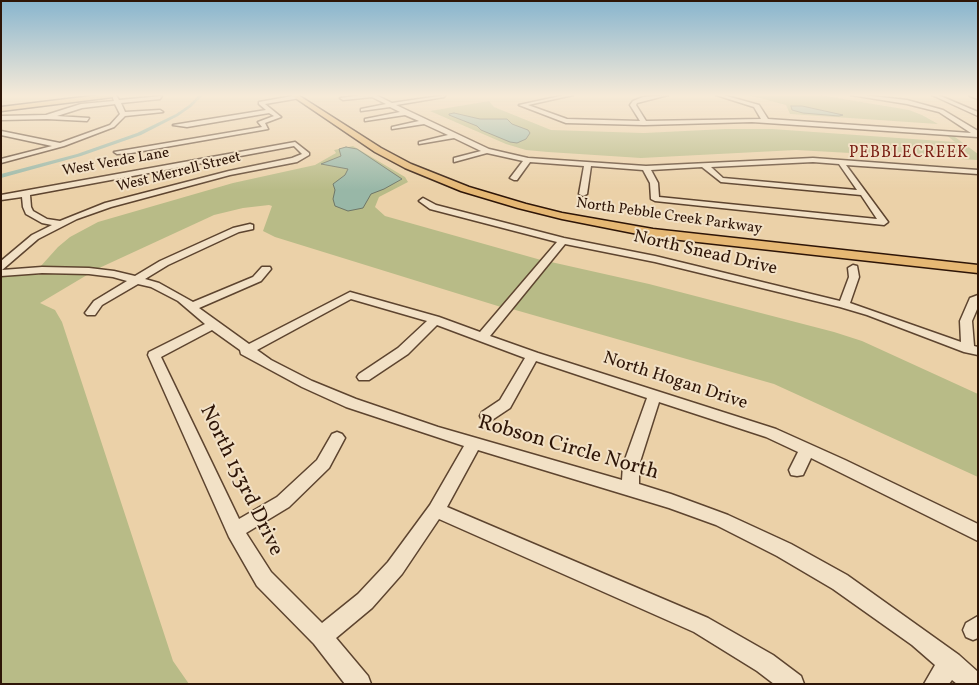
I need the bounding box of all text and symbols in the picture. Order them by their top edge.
district label: PEBBLECREEK [848,144,970,164]
street label: West Verde Lane [61,145,171,181]
street label: West Merrell Street [115,149,243,197]
street label: North Pebble Creek Parkway [575,195,763,239]
street label: North Snead Drive [631,227,779,281]
street label: North Hogan Drive [600,348,750,416]
street label: North 153rd Drive [193,401,287,561]
street label: Robson Circle North [475,411,661,487]

